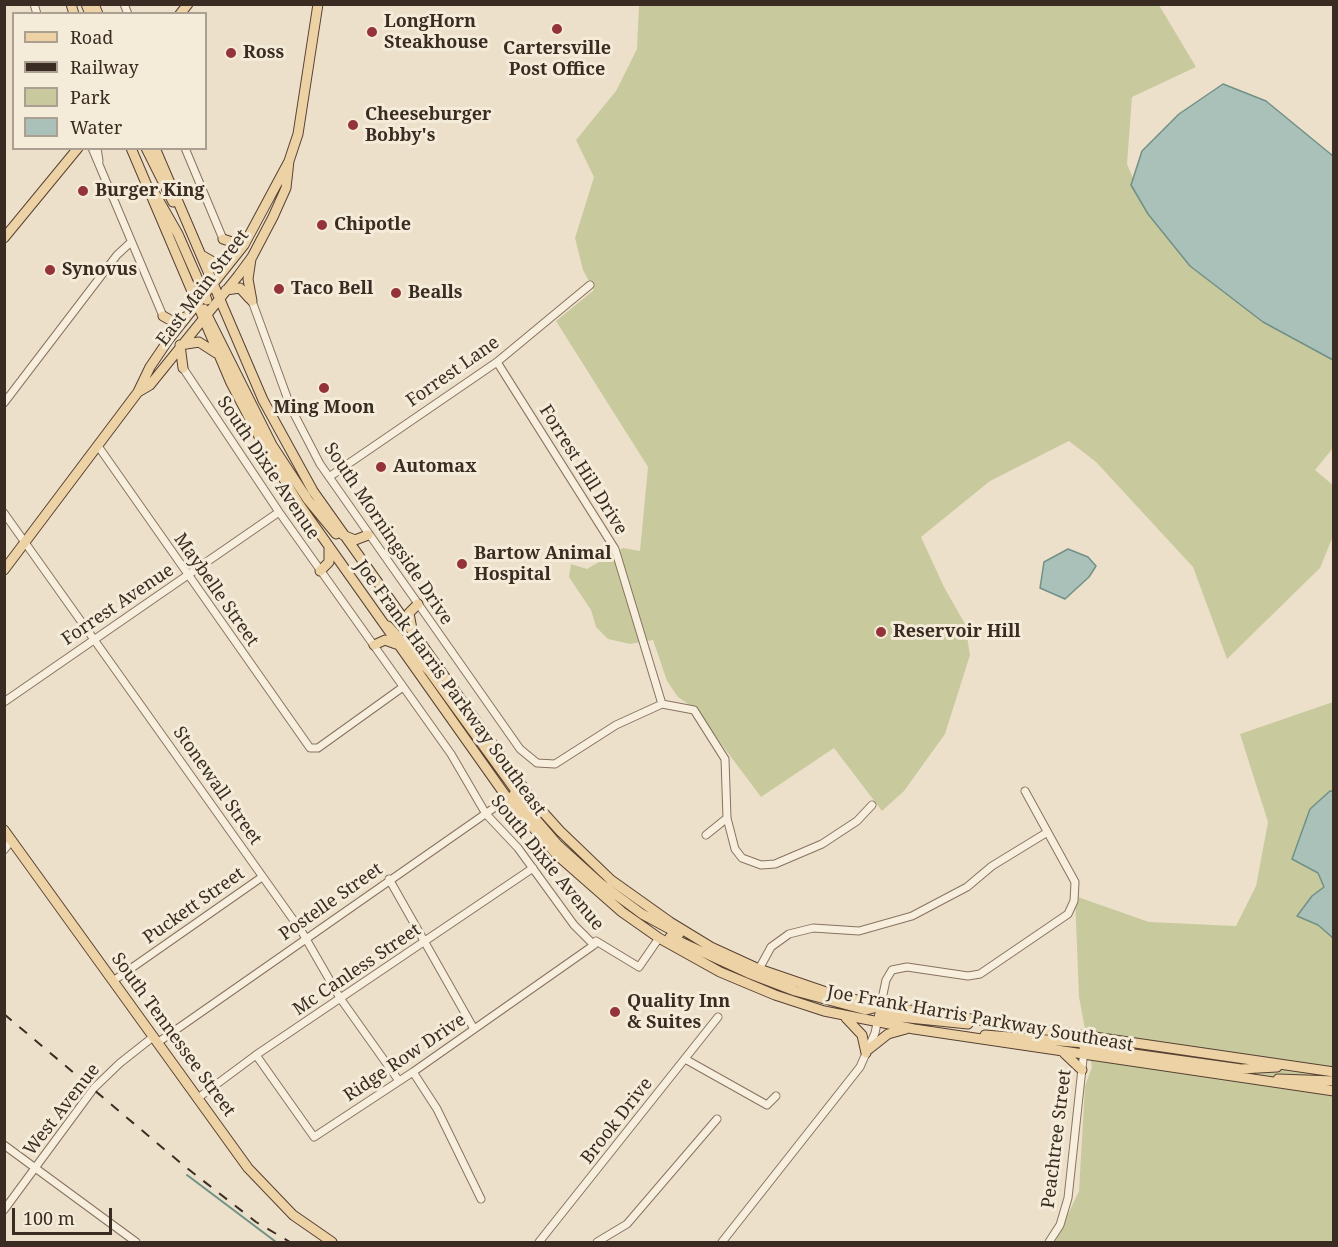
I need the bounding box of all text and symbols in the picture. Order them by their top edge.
place label: LongHorn Steakhouse [384,11,488,54]
legend [12,12,207,150]
marker: Cartersville Post Office [550,22,564,36]
text: Road [70,25,113,49]
marker: LongHorn Steakhouse [365,25,379,39]
place label: Cartersville Post Office [503,38,611,80]
place label: Ross [243,42,284,64]
marker: Ross [224,46,238,60]
text: Railway [70,55,139,79]
text: Park [70,85,110,109]
place label: Cheeseburger Bobby's [365,104,491,146]
text: Water [70,115,122,139]
marker: Cheeseburger Bobby's [346,118,360,132]
place label: Burger King [95,180,205,202]
marker: Burger King [76,184,90,198]
place label: Chipotle [334,214,411,236]
marker: Chipotle [315,218,329,232]
street label: East Main Street [152,226,254,350]
place label: Synovus [62,259,137,281]
marker: Synovus [43,263,57,277]
place label: Taco Bell [291,278,373,300]
marker: Taco Bell [272,282,286,296]
place label: Bealls [408,282,463,304]
marker: Bealls [389,286,403,300]
street label: Forrest Lane [402,332,504,412]
marker: Ming Moon [317,381,331,395]
street label: South Dixie Avenue [212,392,324,544]
place label: Ming Moon [273,397,375,419]
street label: Forrest Hill Drive [534,401,632,539]
street label: South Morningside Drive [319,439,457,629]
place label: Automax [393,456,477,478]
marker: Automax [374,460,388,474]
street label: Maybelle Street [169,529,263,651]
place label: Bartow Animal Hospital [474,543,612,586]
street label: Joe Frank Harris Parkway Southeast [350,556,550,820]
marker: Bartow Animal Hospital [455,557,469,571]
street label: Forrest Avenue [58,560,178,650]
place label: Reservoir Hill [893,621,1021,643]
marker: Reservoir Hill [874,625,888,639]
street label: Stonewall Street [168,723,266,849]
street label: South Dixie Avenue [486,791,608,935]
street label: Postelle Street [275,858,387,946]
street label: Puckett Street [139,863,249,949]
street label: Mc Canless Street [289,919,425,1021]
street label: South Tennessee Street [106,949,240,1121]
street label: Joe Frank Harris Parkway Southeast [825,981,1135,1057]
place label: Quality Inn & Suites [627,991,730,1034]
marker: Quality Inn & Suites [608,1005,622,1019]
street label: Ridge Row Drive [340,1009,470,1107]
street label: West Avenue [19,1060,105,1160]
street label: Peachtree Street [1038,1068,1076,1210]
street label: Brook Drive [577,1074,657,1168]
scale bar [15,1196,116,1234]
text: 100 m [23,1206,75,1230]

